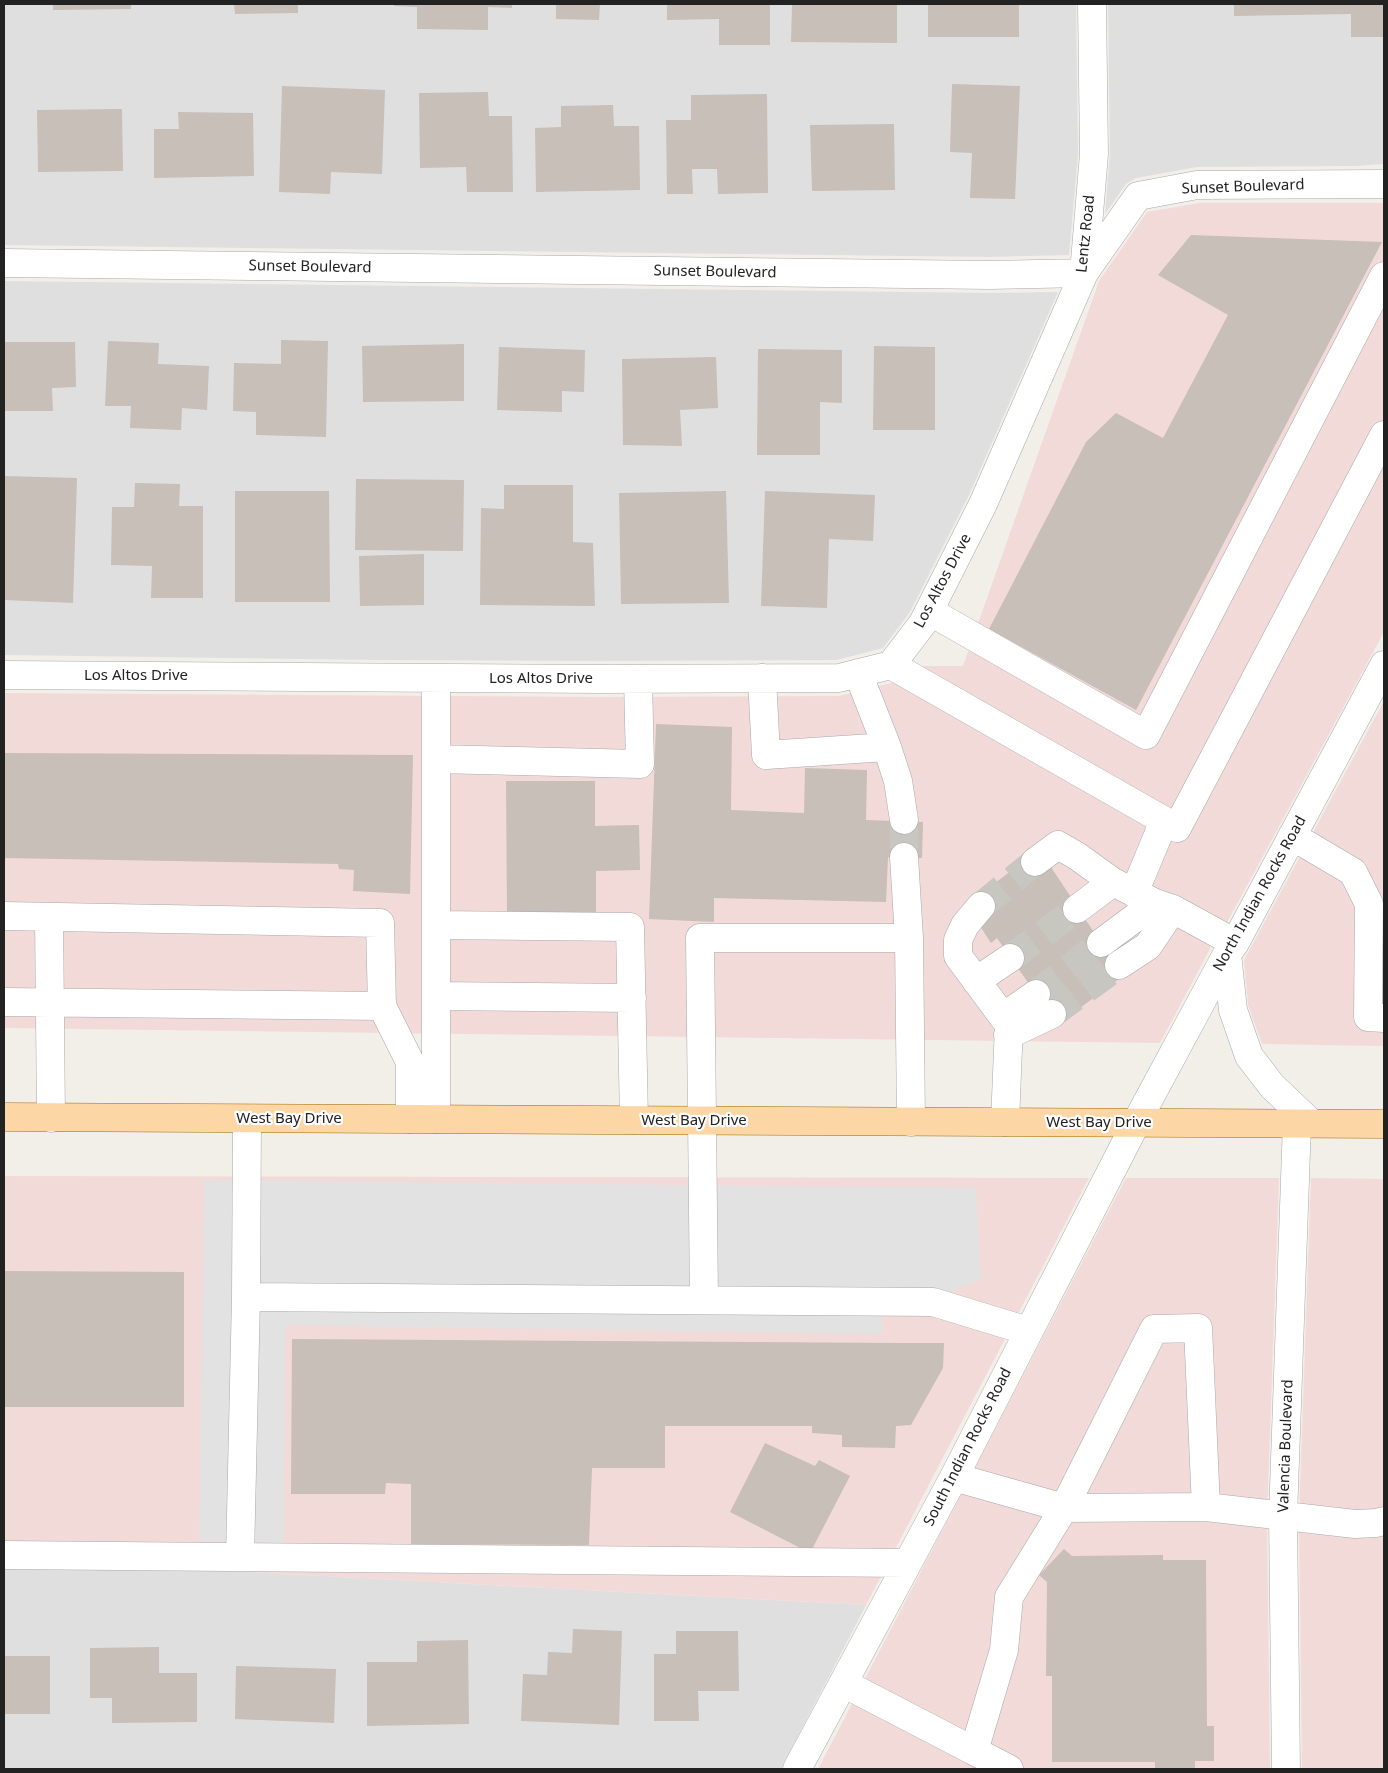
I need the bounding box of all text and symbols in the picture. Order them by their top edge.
street label: Sunset Boulevard [1181,176,1305,198]
street label: Lentz Road [1073,194,1099,274]
street label: Sunset Boulevard [248,257,372,277]
street label: Sunset Boulevard [653,262,777,282]
street label: Los Altos Drive [911,531,975,631]
street label: Los Altos Drive [84,667,188,685]
street label: Los Altos Drive [489,670,593,688]
street label: North Indian Rocks Road [1210,813,1310,975]
street label: West Bay Drive [236,1110,342,1128]
street label: West Bay Drive [641,1112,747,1130]
street label: West Bay Drive [1046,1114,1152,1132]
street label: South Indian Rocks Road [920,1365,1016,1529]
street label: Valencia Boulevard [1275,1379,1297,1513]

